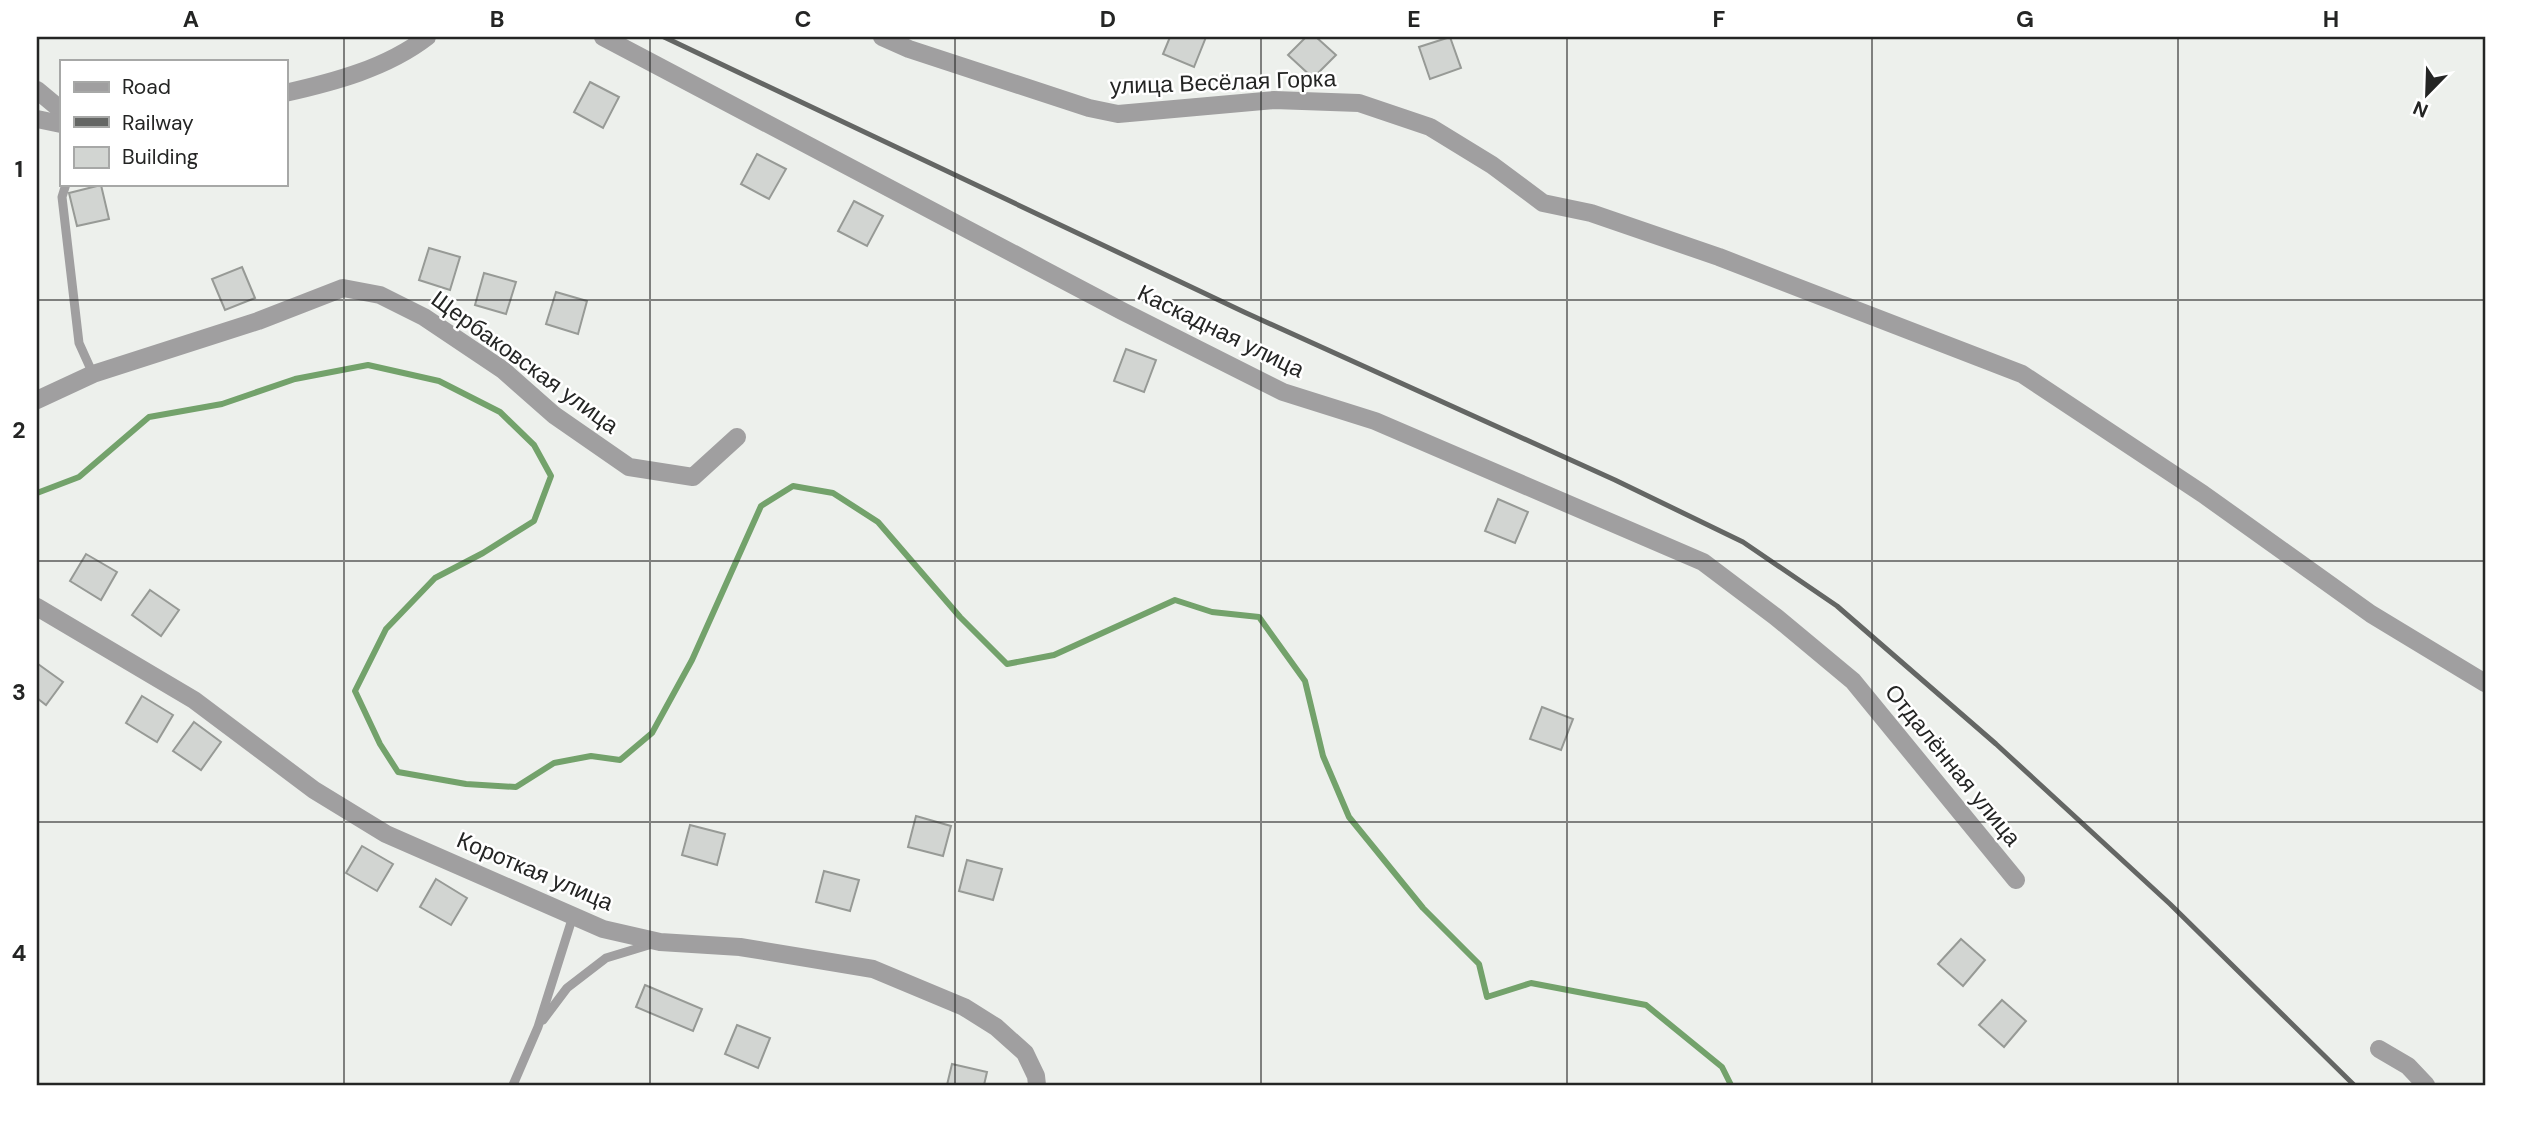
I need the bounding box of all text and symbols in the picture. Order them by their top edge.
text: A [183,4,199,34]
text: B [490,4,504,34]
text: C [795,4,811,34]
text: D [1100,4,1116,34]
text: E [1407,4,1421,34]
text: F [1713,4,1726,34]
text: G [2016,4,2034,34]
text: H [2323,4,2339,34]
legend [60,60,287,186]
north arrow [2392,60,2462,130]
street label: улица Весёлая Горка [1109,63,1337,101]
text: Road [122,73,171,101]
text: N [2409,95,2432,123]
text: Railway [122,109,194,137]
text: Building [122,143,199,171]
text: 1 [15,154,23,184]
street label: Каскадная улица [1133,278,1309,384]
street label: Щербаковская улица [425,284,625,440]
text: 2 [12,415,26,445]
text: 3 [12,677,26,707]
street label: Отдалённая улица [1878,678,2028,852]
street label: Короткая улица [452,825,618,918]
text: 4 [12,938,27,968]

